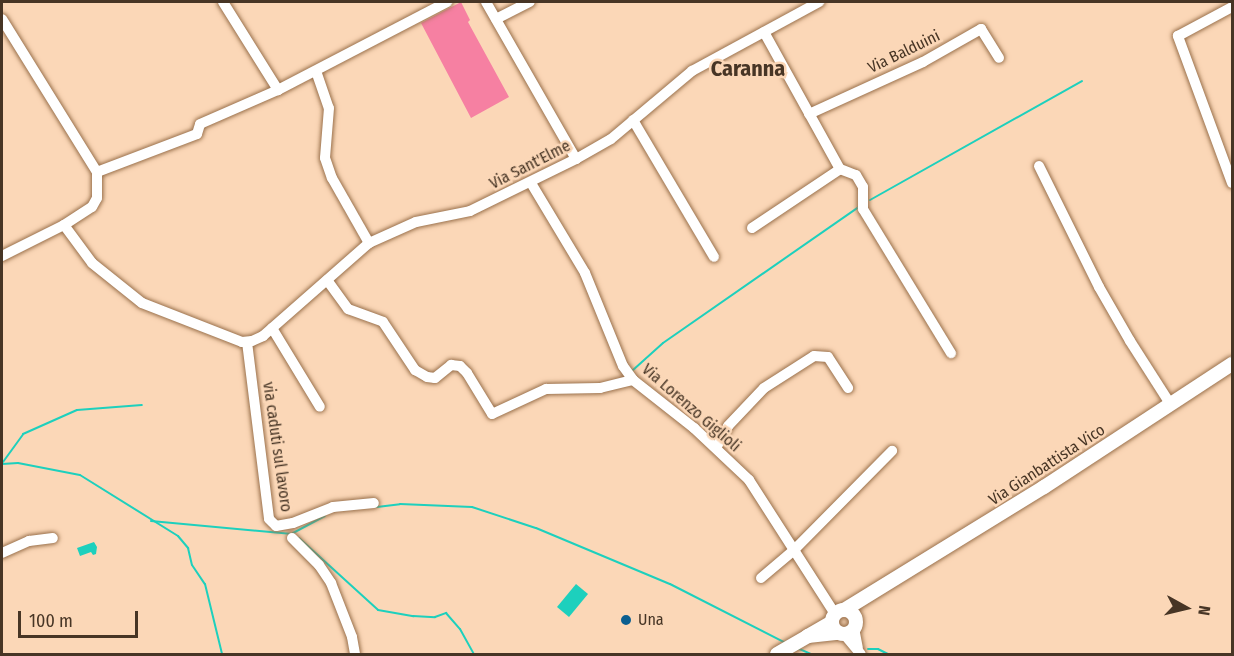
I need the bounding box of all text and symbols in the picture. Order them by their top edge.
street label: Via Balduini [865,26,943,78]
district label: Caranna [711,56,785,82]
street label: Via Sant'Elme [486,136,574,194]
street label: Via Lorenzo Giglioli [638,360,744,456]
street label: via caduti sul lavoro [258,381,296,513]
street label: Via Gianbattista Vico [985,420,1109,510]
north arrow [1156,578,1216,638]
scale bar [21,599,141,637]
text: N [1194,605,1214,617]
text: 100 m [29,610,73,632]
place label: Una [638,610,664,630]
marker: Una [619,613,633,627]

